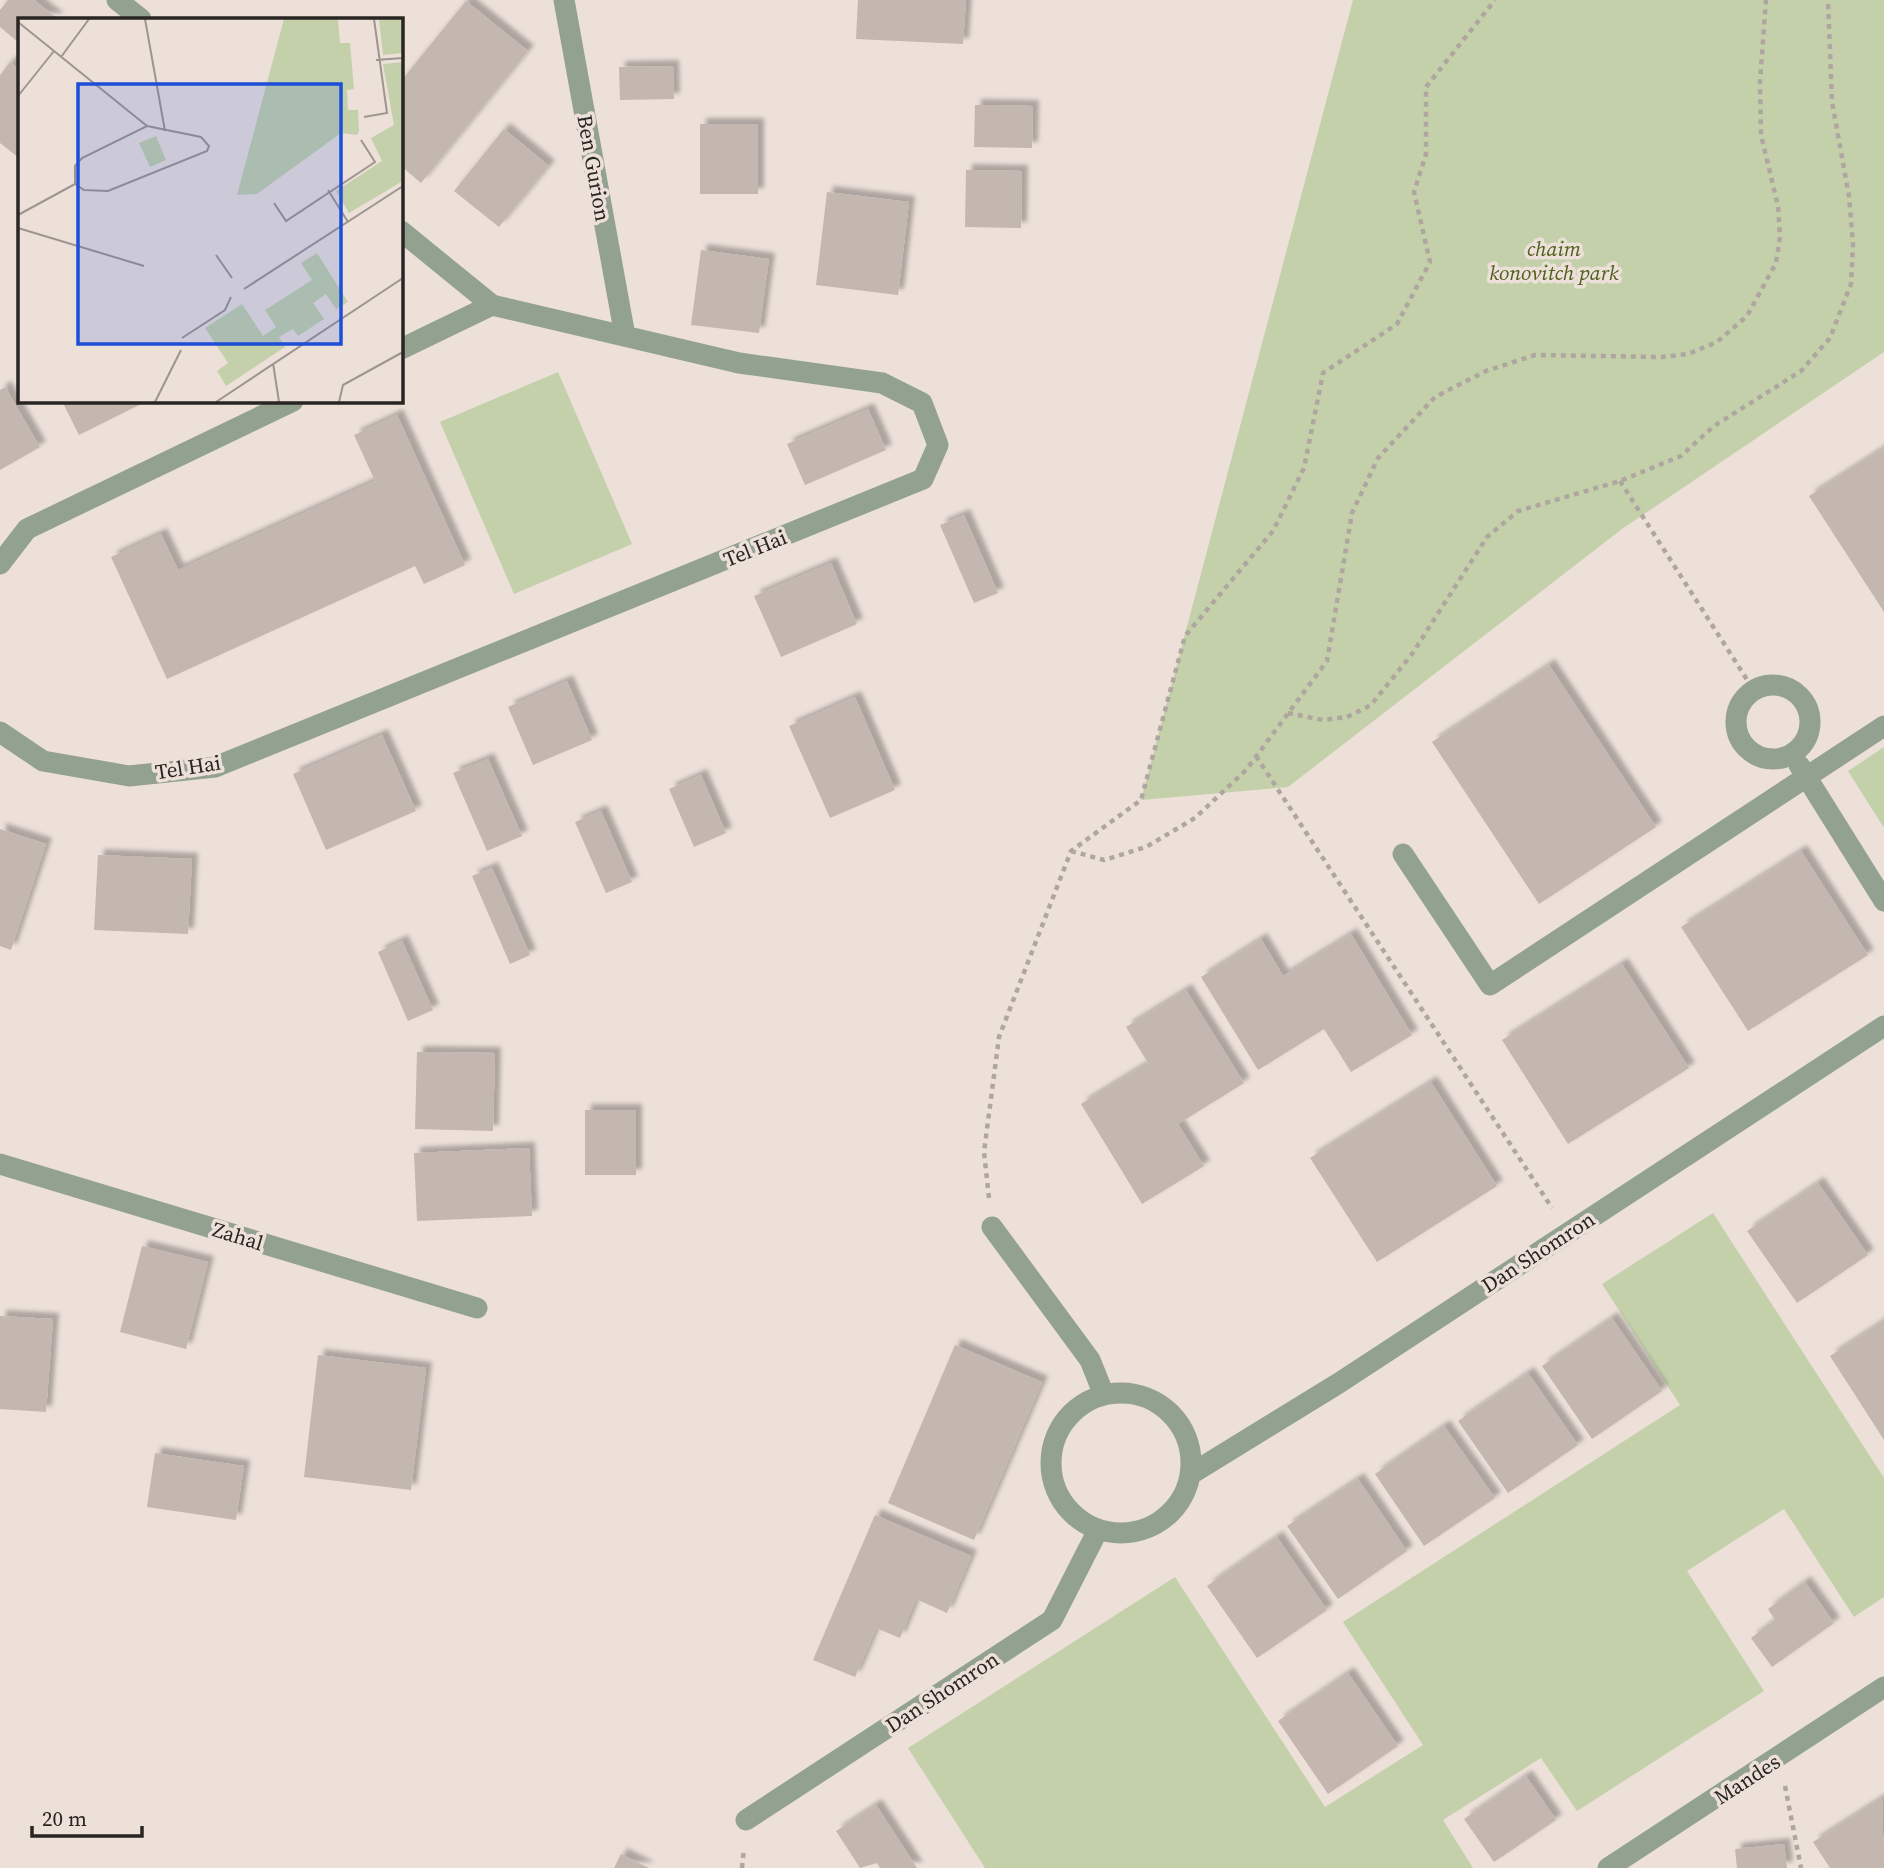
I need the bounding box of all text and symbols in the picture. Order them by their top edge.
inset map [18,18,402,402]
street label: Ben Gurion [570,113,618,224]
park label: chaim konovitch park [1489,234,1619,287]
street label: Tel Hai [719,522,791,574]
street label: Tel Hai [153,748,223,786]
street label: Dan Shomron [1476,1204,1600,1299]
street label: Zahal [209,1215,267,1257]
street label: Dan Shomron [880,1644,1004,1739]
street label: Mandes [1708,1747,1786,1811]
scale bar [32,1794,142,1838]
text: 20 m [42,1804,87,1833]

